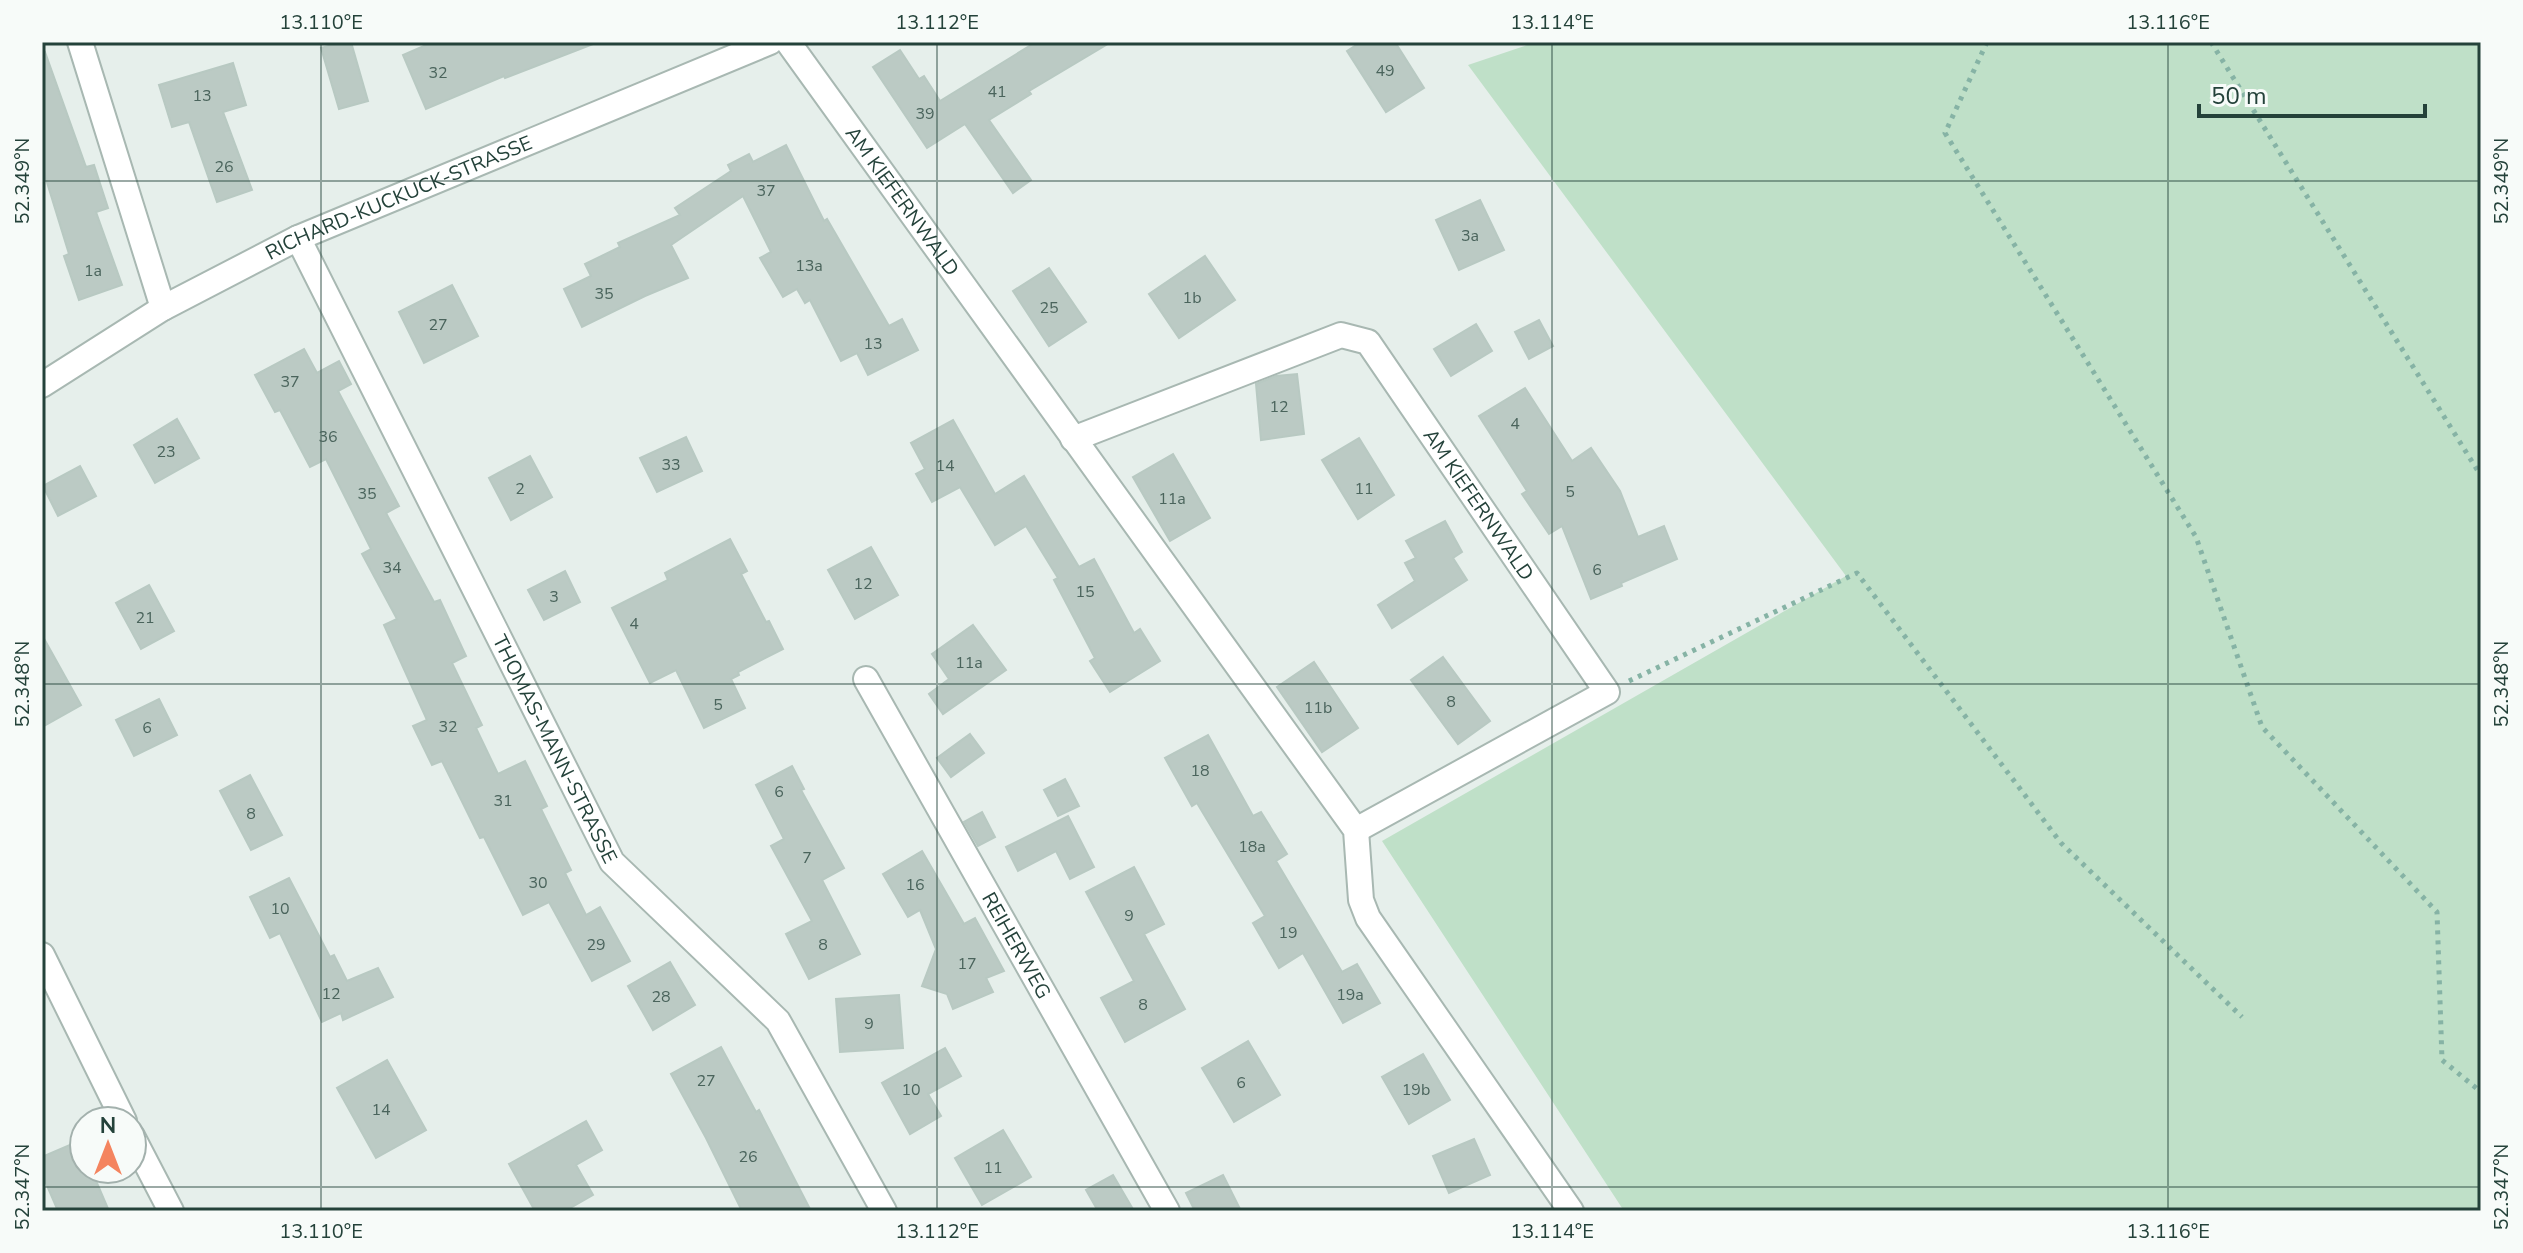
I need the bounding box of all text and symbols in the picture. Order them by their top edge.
text: 13.110°E [279,9,363,36]
text: 13.112°E [895,9,979,36]
text: 13.114°E [1510,9,1594,36]
text: 13.116°E [2126,9,2210,36]
house number: 49 [1375,60,1395,82]
house number: 32 [428,62,448,84]
scale bar [2199,68,2425,118]
text: 50 m [2211,80,2267,112]
house number: 41 [987,81,1007,103]
house number: 13 [192,85,212,107]
house number: 39 [915,103,935,125]
street label: AM KIEFERNWALD [839,121,965,281]
street label: RICHARD-KUCKUCK-STRASSE [261,129,536,267]
text: 52.349°N [9,138,36,224]
text: 52.349°N [2488,138,2515,224]
house number: 26 [214,156,234,178]
house number: 37 [756,180,776,202]
house number: 3a [1461,225,1479,247]
house number: 13a [795,255,823,277]
house number: 1a [84,260,102,282]
house number: 35 [594,283,614,305]
house number: 1b [1183,287,1201,309]
house number: 25 [1039,297,1059,319]
house number: 27 [428,314,448,336]
house number: 13 [863,333,883,355]
house number: 37 [280,371,300,393]
house number: 12 [1269,396,1289,418]
house number: 4 [1510,413,1520,435]
street label: AM KIEFERNWALD [1417,423,1540,586]
house number: 36 [318,426,338,448]
house number: 23 [156,441,176,463]
house number: 33 [661,454,681,476]
house number: 14 [935,455,955,477]
house number: 2 [515,478,525,500]
house number: 11 [1354,478,1374,500]
house number: 5 [1565,481,1575,503]
house number: 35 [357,483,377,505]
house number: 11a [1158,488,1186,510]
house number: 34 [382,557,402,579]
house number: 6 [1592,559,1602,581]
house number: 12 [853,573,873,595]
house number: 15 [1075,581,1095,603]
house number: 3 [549,586,559,608]
house number: 21 [135,607,155,629]
house number: 4 [629,613,639,635]
street label: THOMAS-MANN-STRASSE [486,630,623,868]
text: 52.348°N [9,641,36,727]
text: 52.348°N [2488,641,2515,727]
house number: 11a [955,652,983,674]
house number: 8 [1446,691,1456,713]
house number: 5 [713,694,723,716]
house number: 11b [1304,697,1332,719]
house number: 32 [438,716,458,738]
house number: 6 [142,717,152,739]
house number: 18 [1190,760,1210,782]
house number: 6 [774,781,784,803]
house number: 31 [493,790,513,812]
house number: 8 [246,803,256,825]
house number: 18a [1238,836,1266,858]
house number: 7 [802,847,812,869]
house number: 30 [528,872,548,894]
house number: 16 [905,874,925,896]
street label: REIHERWEG [975,887,1057,1004]
house number: 10 [270,898,290,920]
house number: 9 [1124,905,1134,927]
house number: 19 [1278,922,1298,944]
house number: 29 [586,934,606,956]
house number: 8 [818,934,828,956]
house number: 17 [957,953,977,975]
house number: 12 [321,983,341,1005]
house number: 19a [1336,984,1364,1006]
house number: 28 [651,986,671,1008]
house number: 8 [1138,994,1148,1016]
house number: 9 [864,1013,874,1035]
house number: 27 [696,1070,716,1092]
house number: 6 [1236,1072,1246,1094]
house number: 10 [901,1079,921,1101]
house number: 19b [1402,1079,1430,1101]
house number: 14 [371,1099,391,1121]
north arrow [68,1105,148,1185]
text: N [100,1111,116,1141]
text: 52.347°N [9,1144,36,1230]
text: 52.347°N [2488,1144,2515,1230]
house number: 26 [738,1146,758,1168]
house number: 11 [983,1157,1003,1179]
text: 13.110°E [279,1218,363,1245]
text: 13.112°E [895,1218,979,1245]
text: 13.114°E [1510,1218,1594,1245]
text: 13.116°E [2126,1218,2210,1245]

